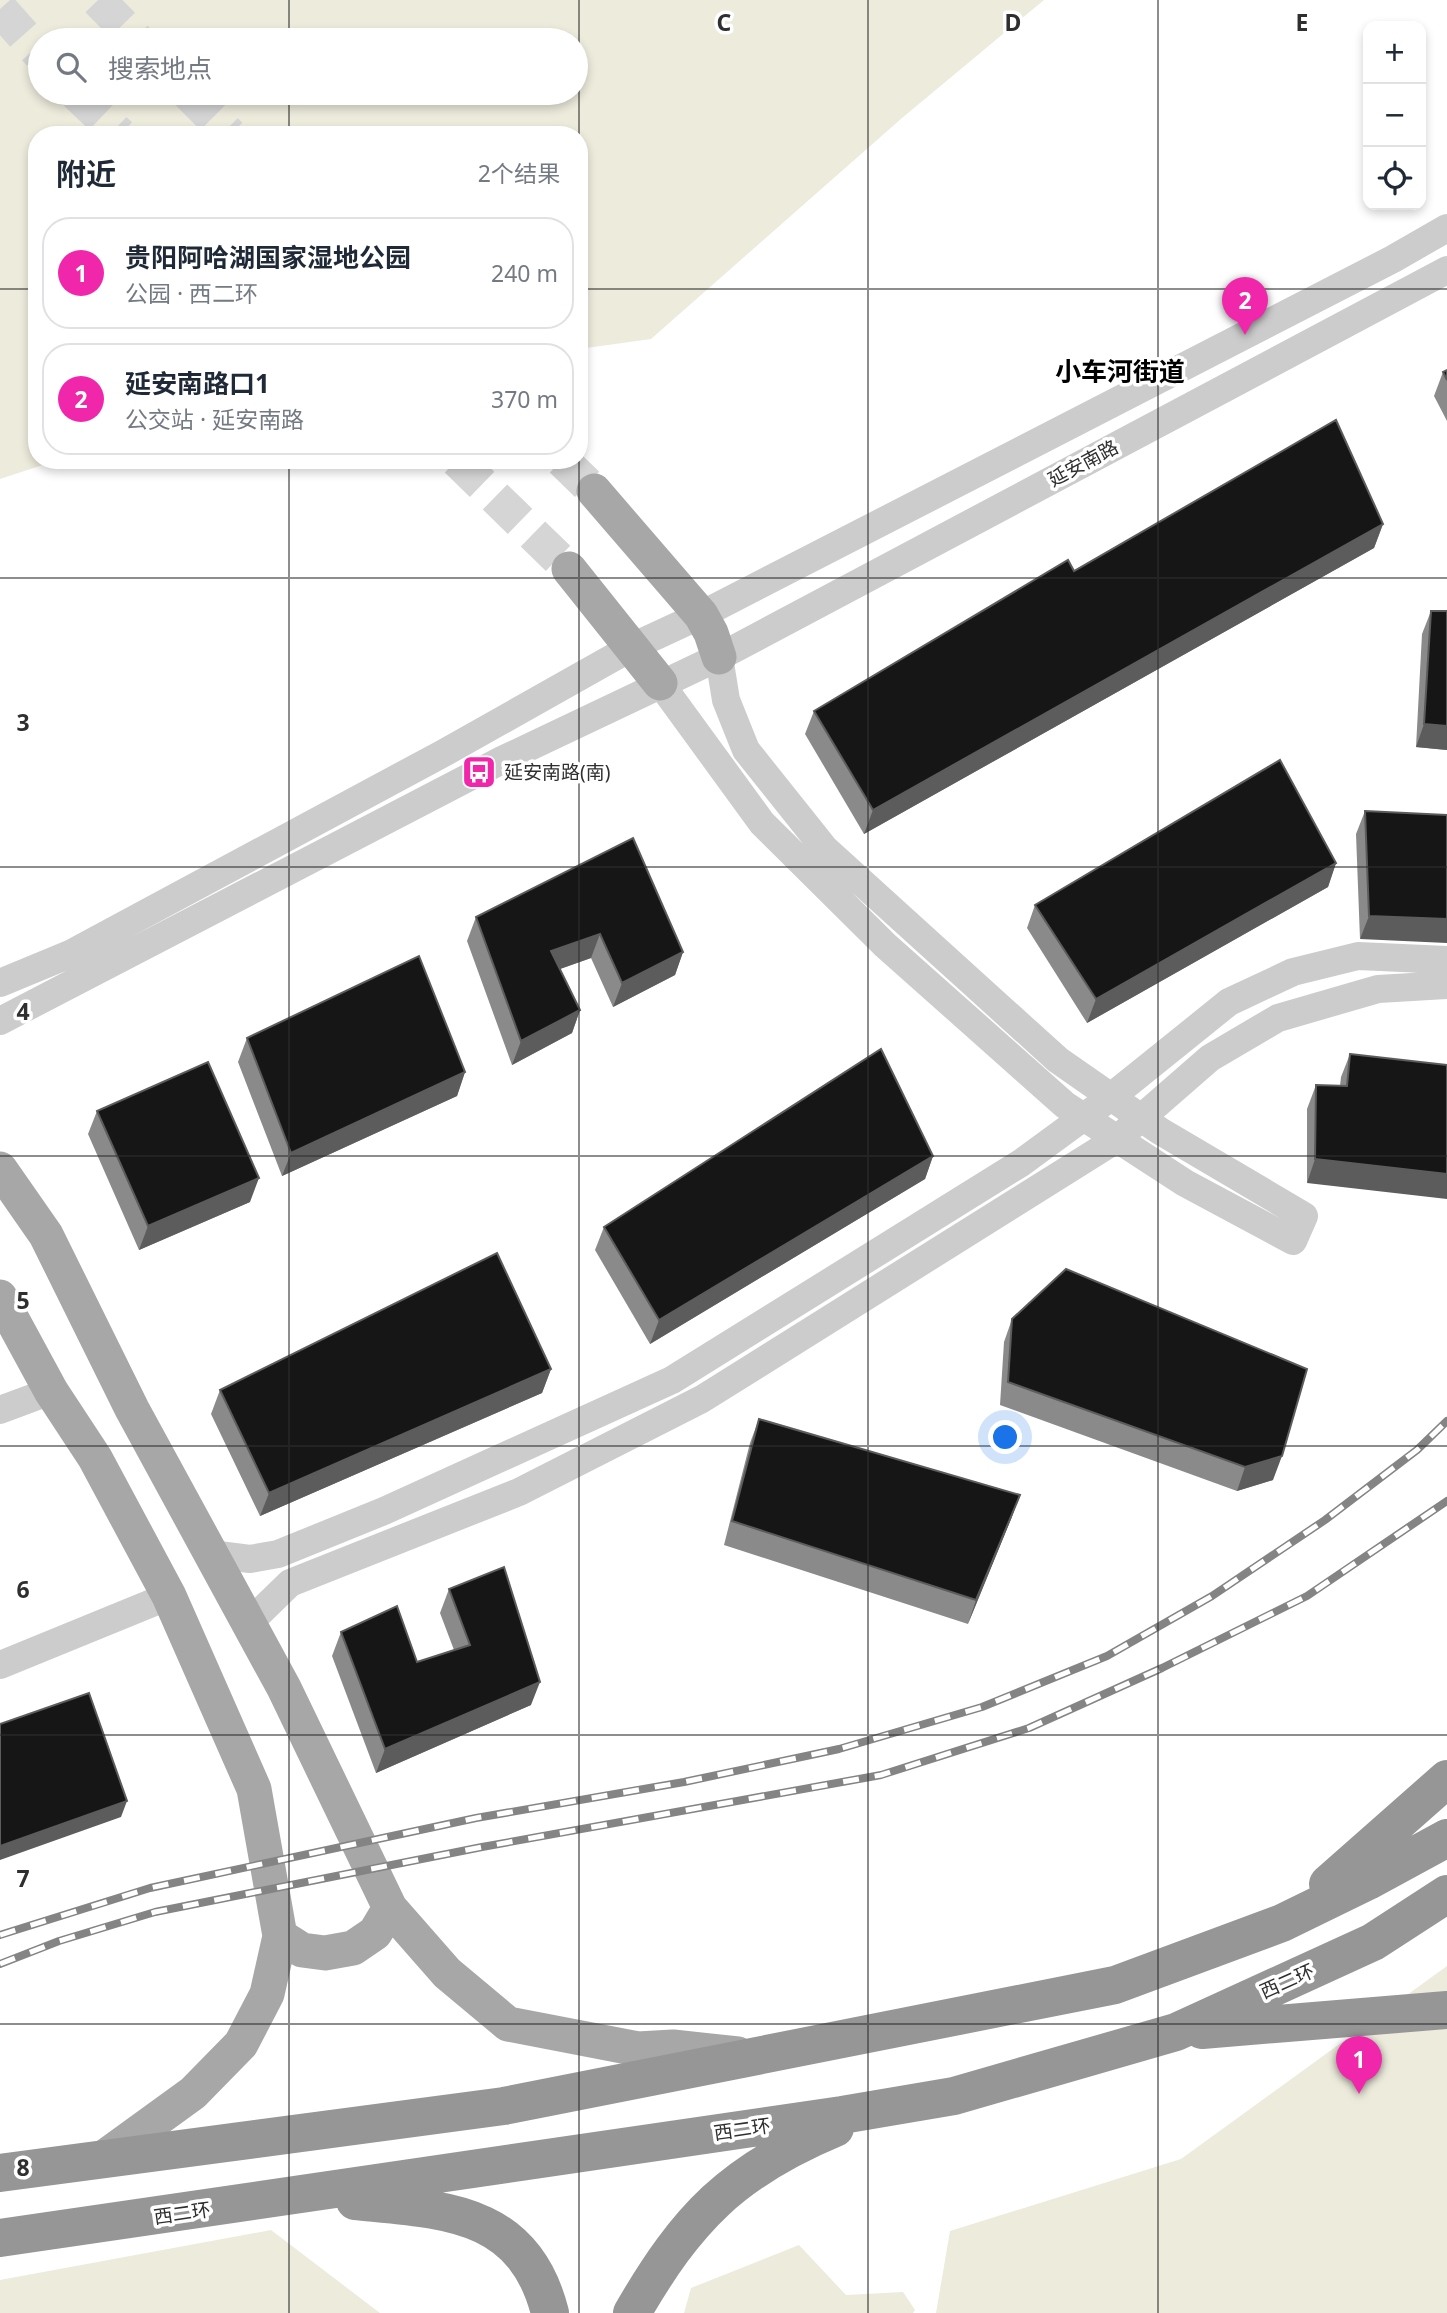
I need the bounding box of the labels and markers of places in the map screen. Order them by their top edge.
pin: 2 [1222,277,1268,335]
bus stop icon: 延安南路(南) [460,753,498,791]
place label: 延安南路(南) [504,759,610,785]
pin: 1 [1336,2036,1382,2094]

